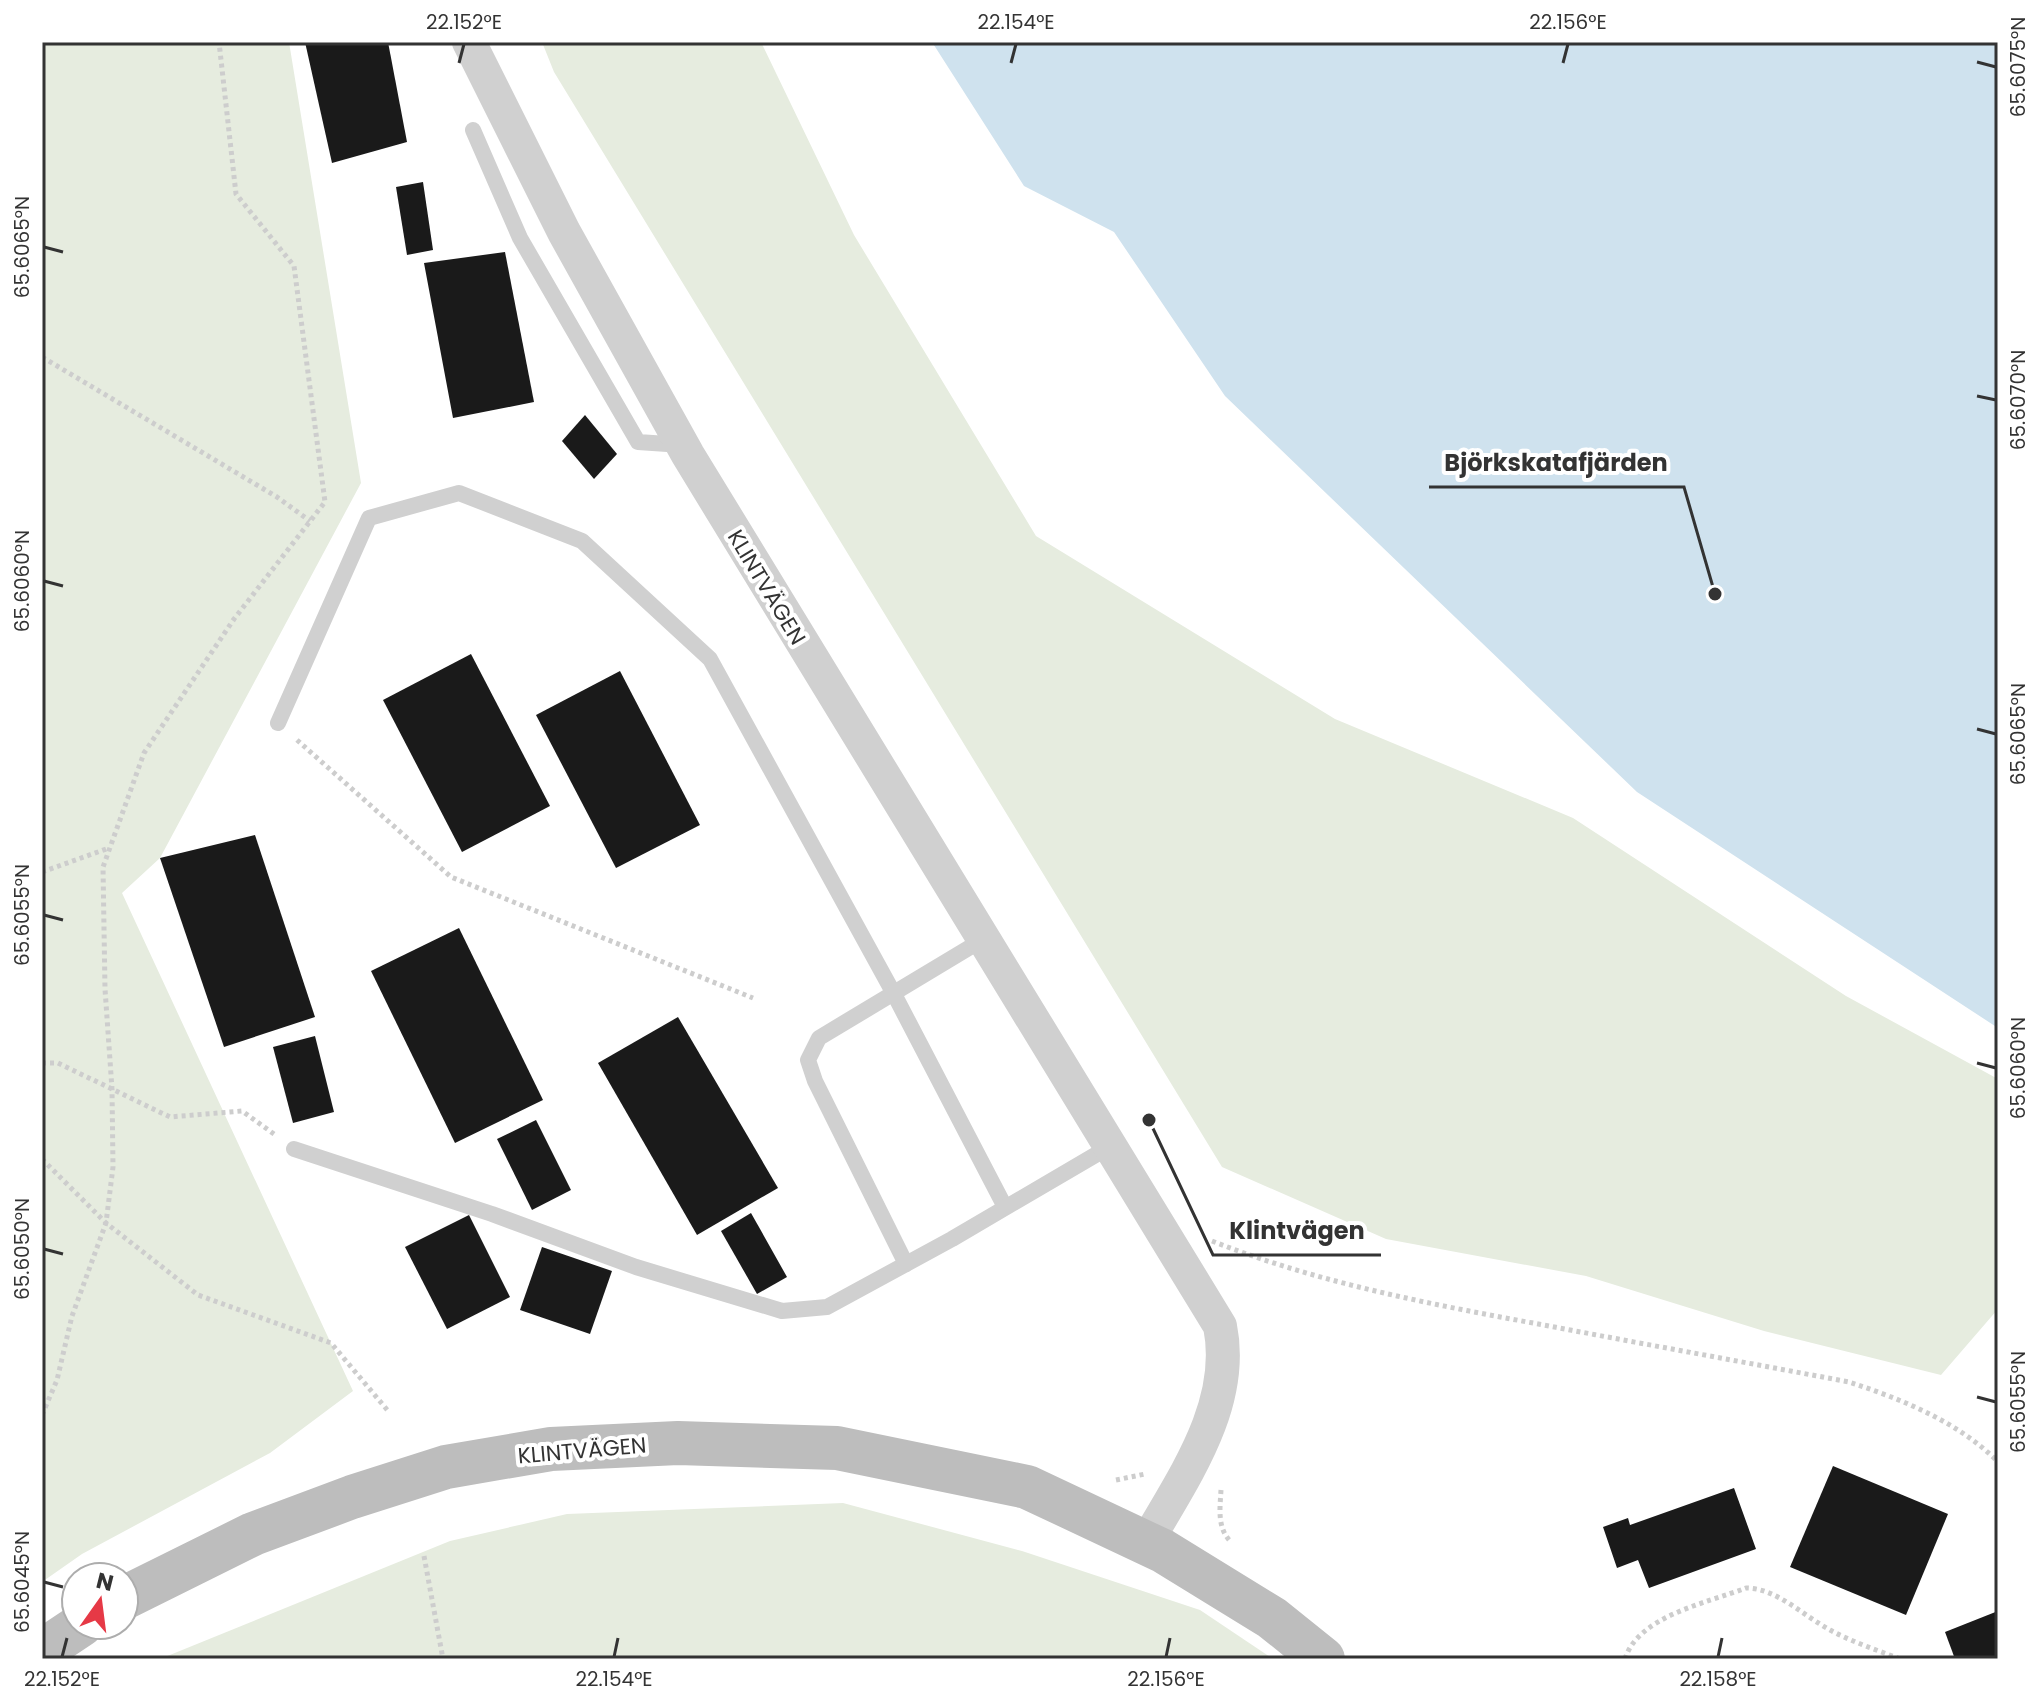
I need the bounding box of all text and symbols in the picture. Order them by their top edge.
text: 22.152°E [426,8,502,36]
text: 22.154°E [977,8,1055,36]
text: 22.156°E [1529,8,1607,36]
text: 65.6075°N [2004,17,2032,117]
text: 65.6065°N [8,196,36,298]
text: 65.6070°N [2004,350,2032,450]
callout: Björkskatafjärden [1429,439,1684,487]
text: Björkskatafjärden [1444,446,1668,479]
street label: KLINTVÄGEN [720,524,813,651]
text: 65.6060°N [8,530,36,632]
text: 65.6065°N [2004,683,2032,785]
text: 65.6055°N [8,864,36,966]
text: 65.6060°N [2004,1017,2032,1119]
text: 65.6050°N [8,1198,36,1300]
callout: Klintvägen [1213,1207,1381,1255]
text: Klintvägen [1229,1214,1365,1247]
text: 65.6055°N [2004,1351,2032,1453]
street label: KLINTVÄGEN [516,1429,648,1472]
text: 65.6045°N [8,1531,36,1633]
north arrow [60,1561,140,1641]
text: N [93,1565,116,1599]
text: 22.152°E [24,1665,100,1693]
text: 22.154°E [575,1665,653,1693]
text: 22.156°E [1127,1665,1205,1693]
text: 22.158°E [1679,1665,1757,1693]

